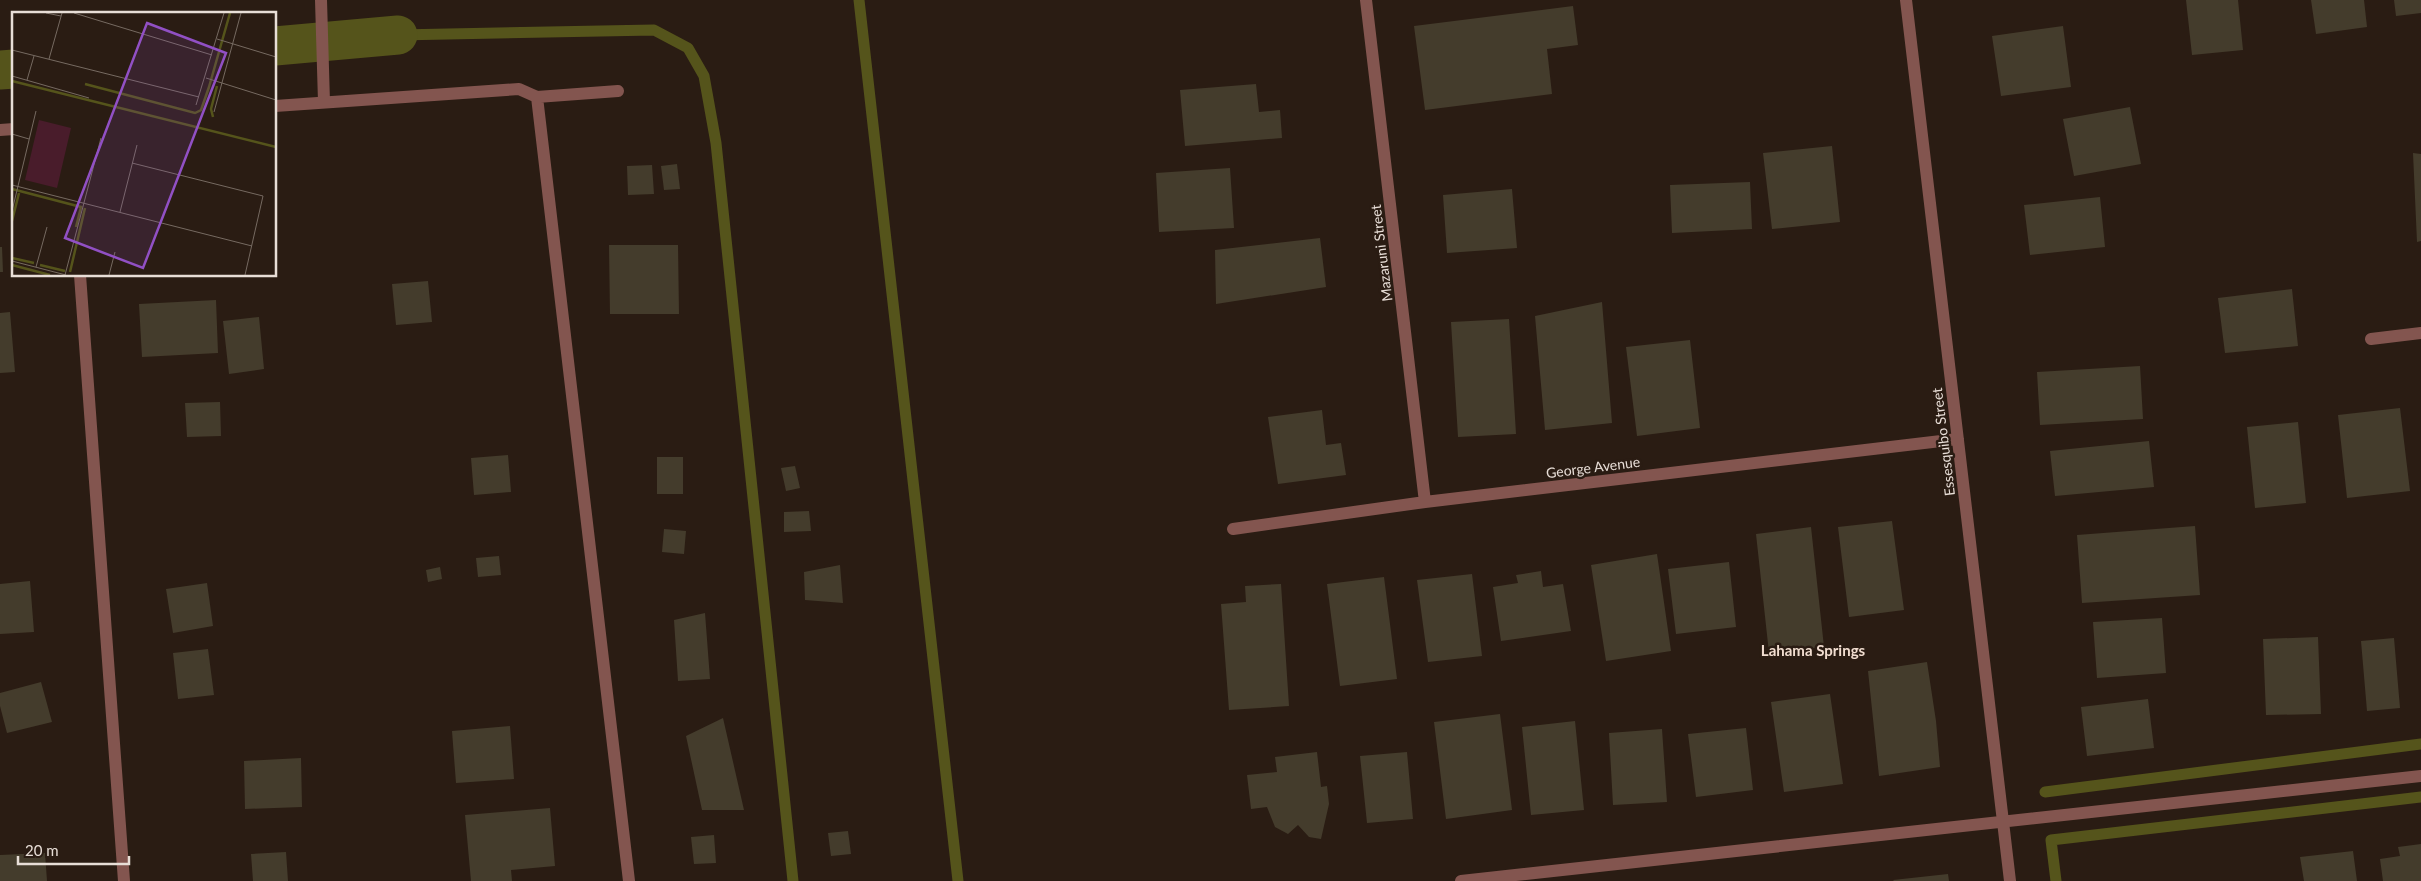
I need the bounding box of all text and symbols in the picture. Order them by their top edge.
inset map [12,12,276,276]
street label: Mazaruni Street [1367,204,1395,302]
street label: Essesquibo Street [1928,387,1958,497]
street label: George Avenue [1545,453,1641,481]
district label: Lahama Springs [1761,641,1866,659]
scale bar [18,834,129,866]
text: 20 m [25,841,59,859]

